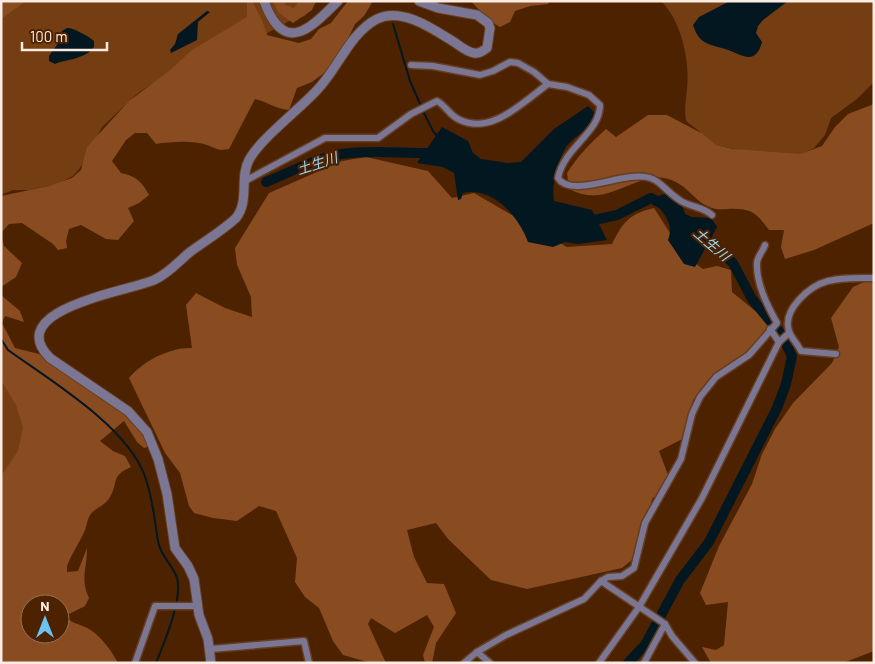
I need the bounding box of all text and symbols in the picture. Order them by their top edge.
scale bar [22,20,108,52]
text: 100 m [30,27,68,45]
water label: 土生川 [294,148,342,178]
water label: 土生川 [691,224,735,266]
north arrow [20,594,70,644]
text: N [40,597,50,614]

